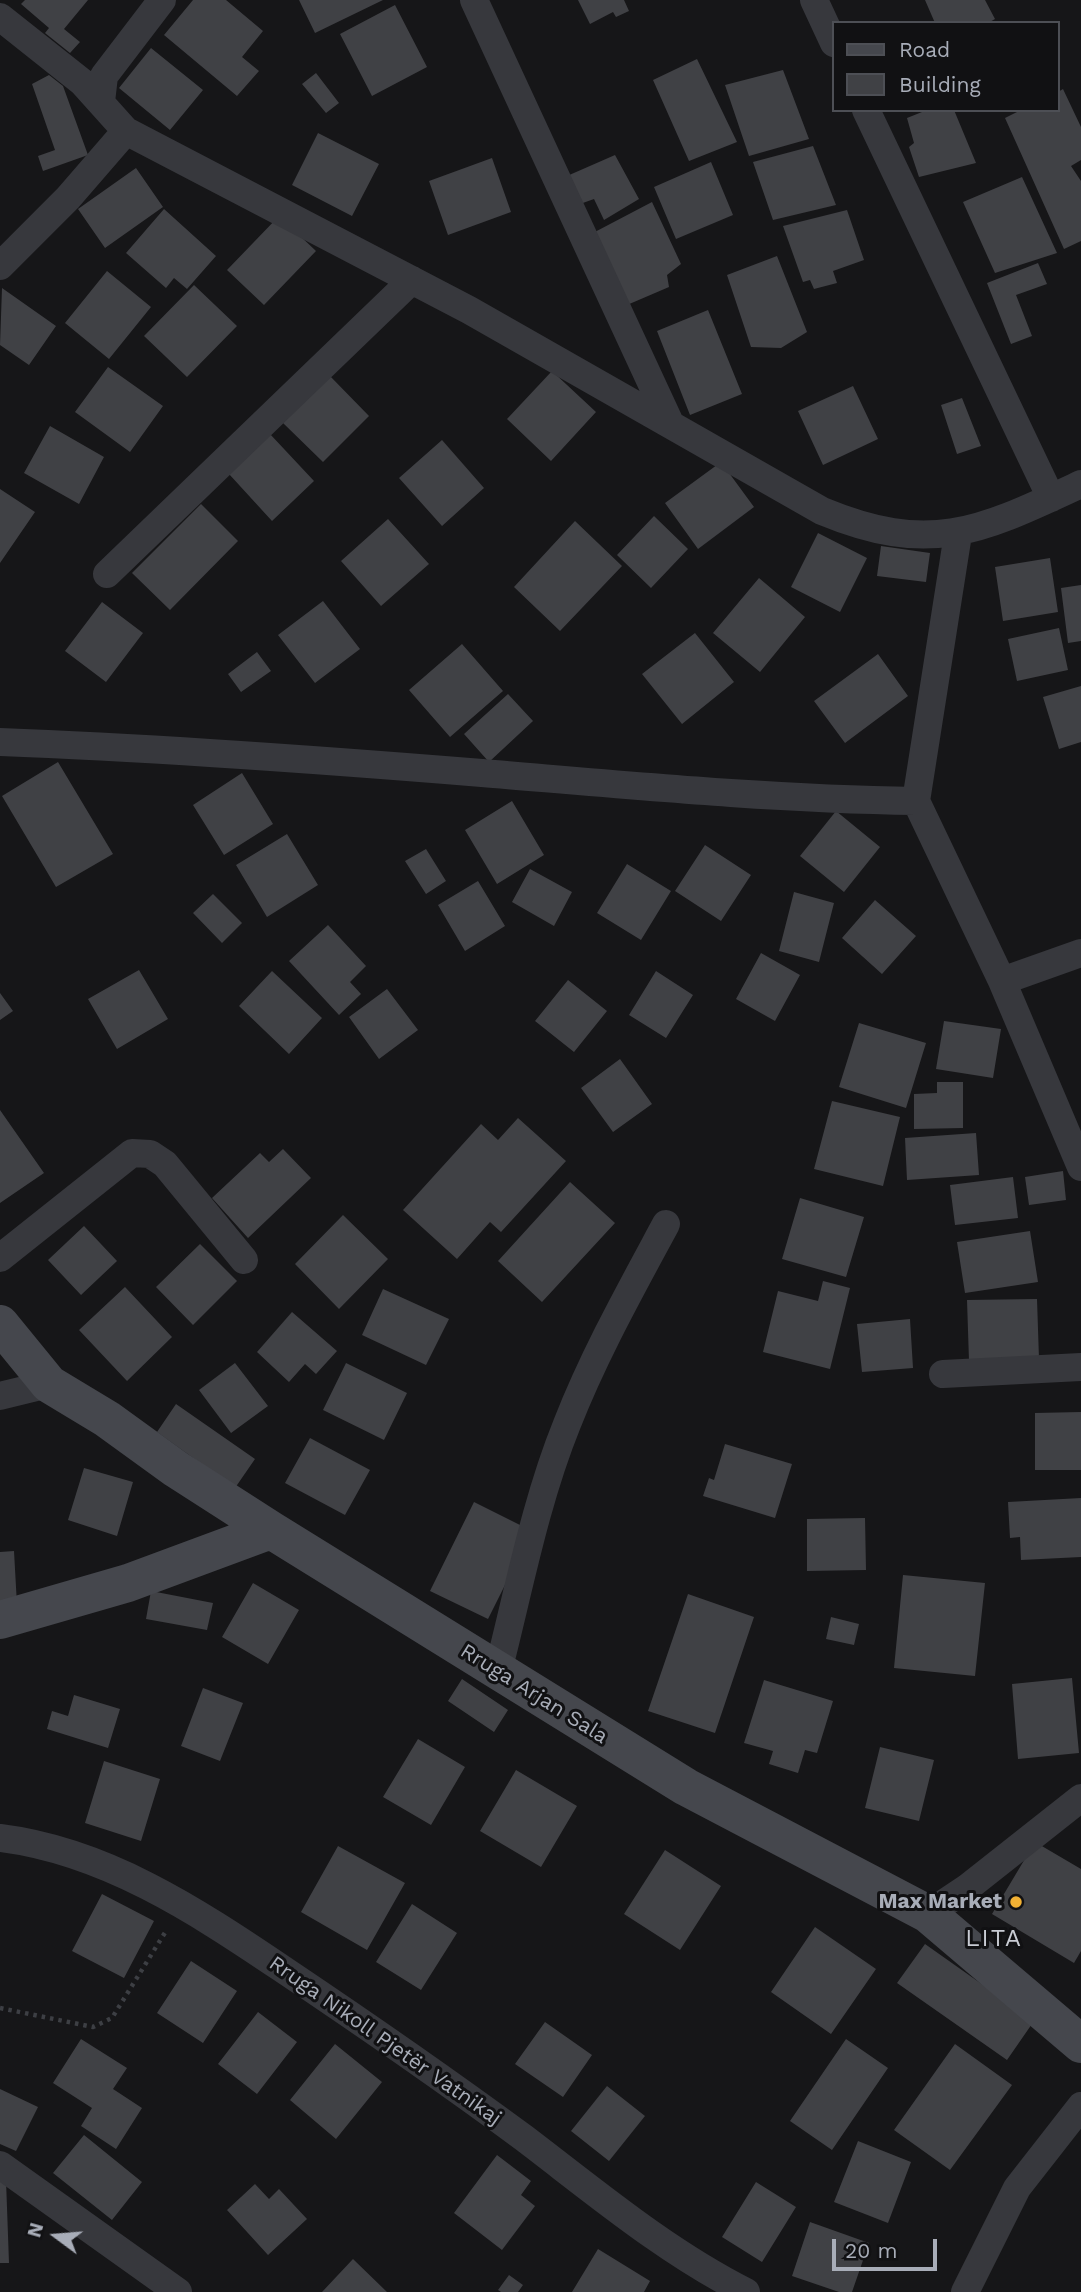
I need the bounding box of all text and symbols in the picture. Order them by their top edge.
legend [832,21,1060,112]
text: Road [899,37,950,62]
text: Building [899,72,981,97]
street label: Rruga Arjan Sala [456,1639,612,1749]
place label: Max Market [878,1889,1002,1915]
marker: Max Market [1008,1894,1024,1910]
district label: LITA [966,1925,1022,1953]
street label: Rruga Nikoll Pjetër Vatnikaj [264,1951,506,2131]
north arrow [21,2201,91,2271]
text: N [22,2220,48,2240]
scale bar [836,2226,941,2270]
text: 20 m [845,2238,897,2263]

